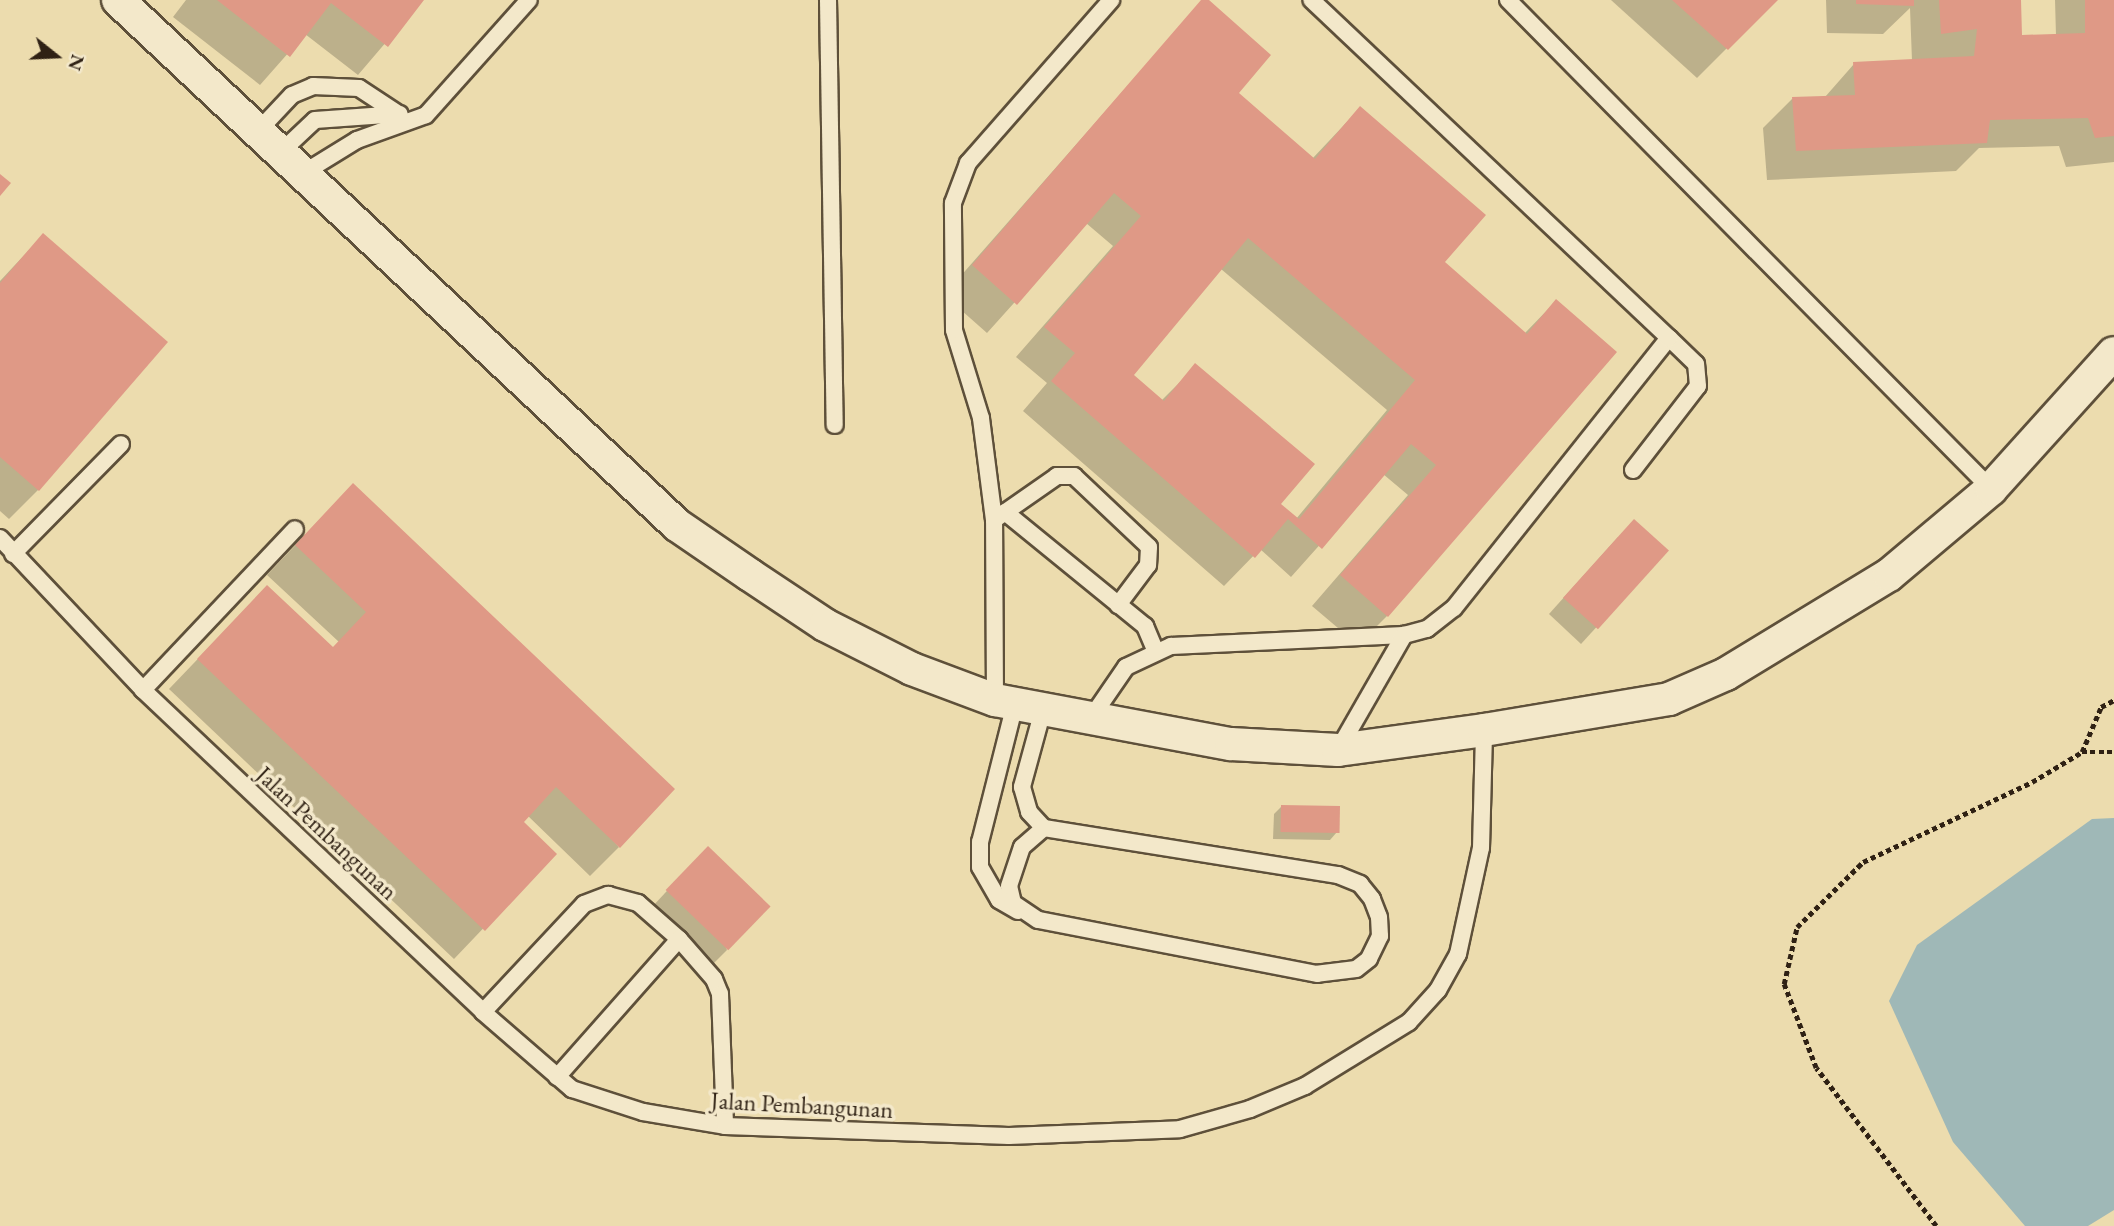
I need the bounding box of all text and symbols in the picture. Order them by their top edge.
north arrow [21,21,91,91]
text: N [62,51,91,74]
street label: Jalan Pembangunan [250,760,404,906]
street label: Jalan Pembangunan [710,1086,894,1124]

